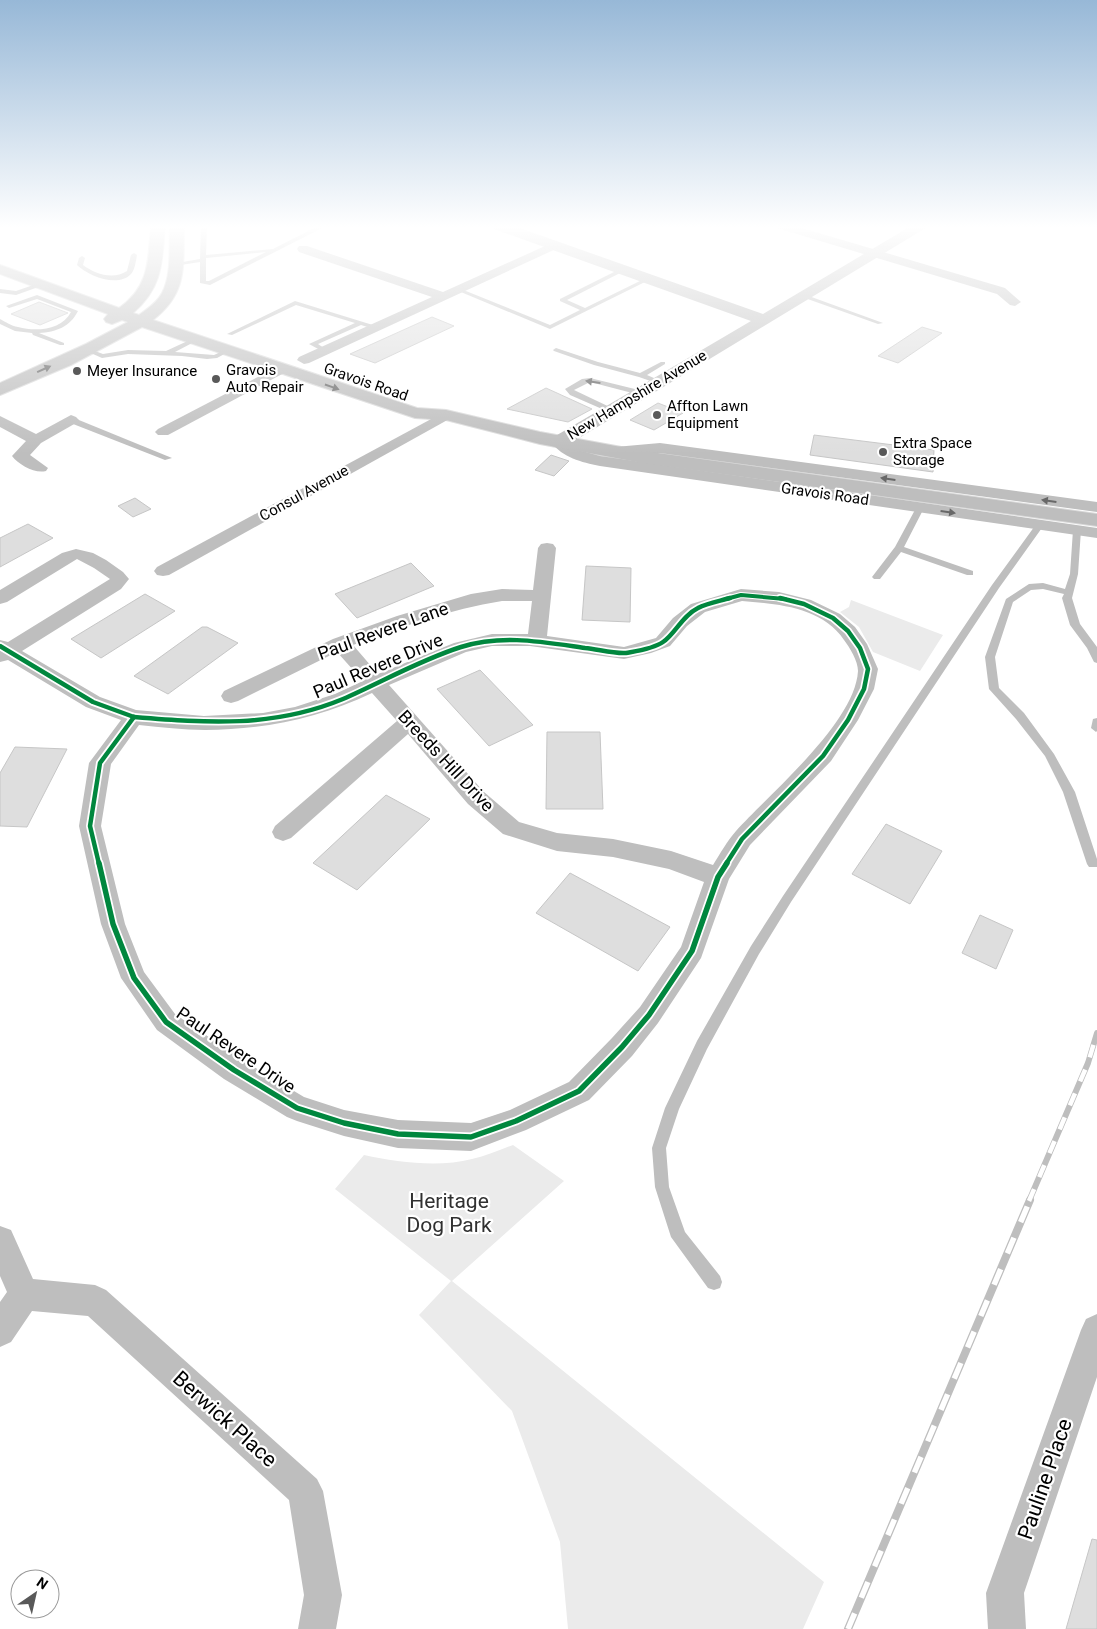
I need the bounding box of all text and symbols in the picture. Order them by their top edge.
street label: New Hampshire Avenue [564,346,710,444]
street label: Gravois Road [321,359,411,405]
place label: Gravois Auto Repair [226,361,304,396]
place label: Meyer Insurance [87,362,197,380]
one-way arrow [37,365,51,373]
marker: Meyer Insurance [71,365,83,377]
marker: Gravois Auto Repair [210,373,222,385]
one-way arrow [584,378,600,386]
one-way arrow [324,384,339,391]
place label: Affton Lawn Equipment [667,397,748,432]
marker: Affton Lawn Equipment [651,409,663,421]
place label: Extra Space Storage [893,434,972,469]
marker: Extra Space Storage [877,446,889,458]
street label: Consul Avenue [256,461,352,525]
one-way arrow [879,475,895,483]
street label: Gravois Road [780,479,870,509]
one-way arrow [1040,496,1056,504]
one-way arrow [940,508,956,516]
street label: Paul Revere Lane [315,597,451,664]
street label: Paul Revere Drive [310,629,446,702]
street label: Breeds Hill Drive [394,706,499,816]
street label: Paul Revere Drive [173,1002,300,1097]
park label: Heritage Dog Park [406,1189,492,1237]
street label: Berwick Place [168,1366,282,1472]
street label: Pauline Place [1013,1415,1077,1543]
north arrow [10,1569,60,1619]
text: N [34,1574,51,1593]

